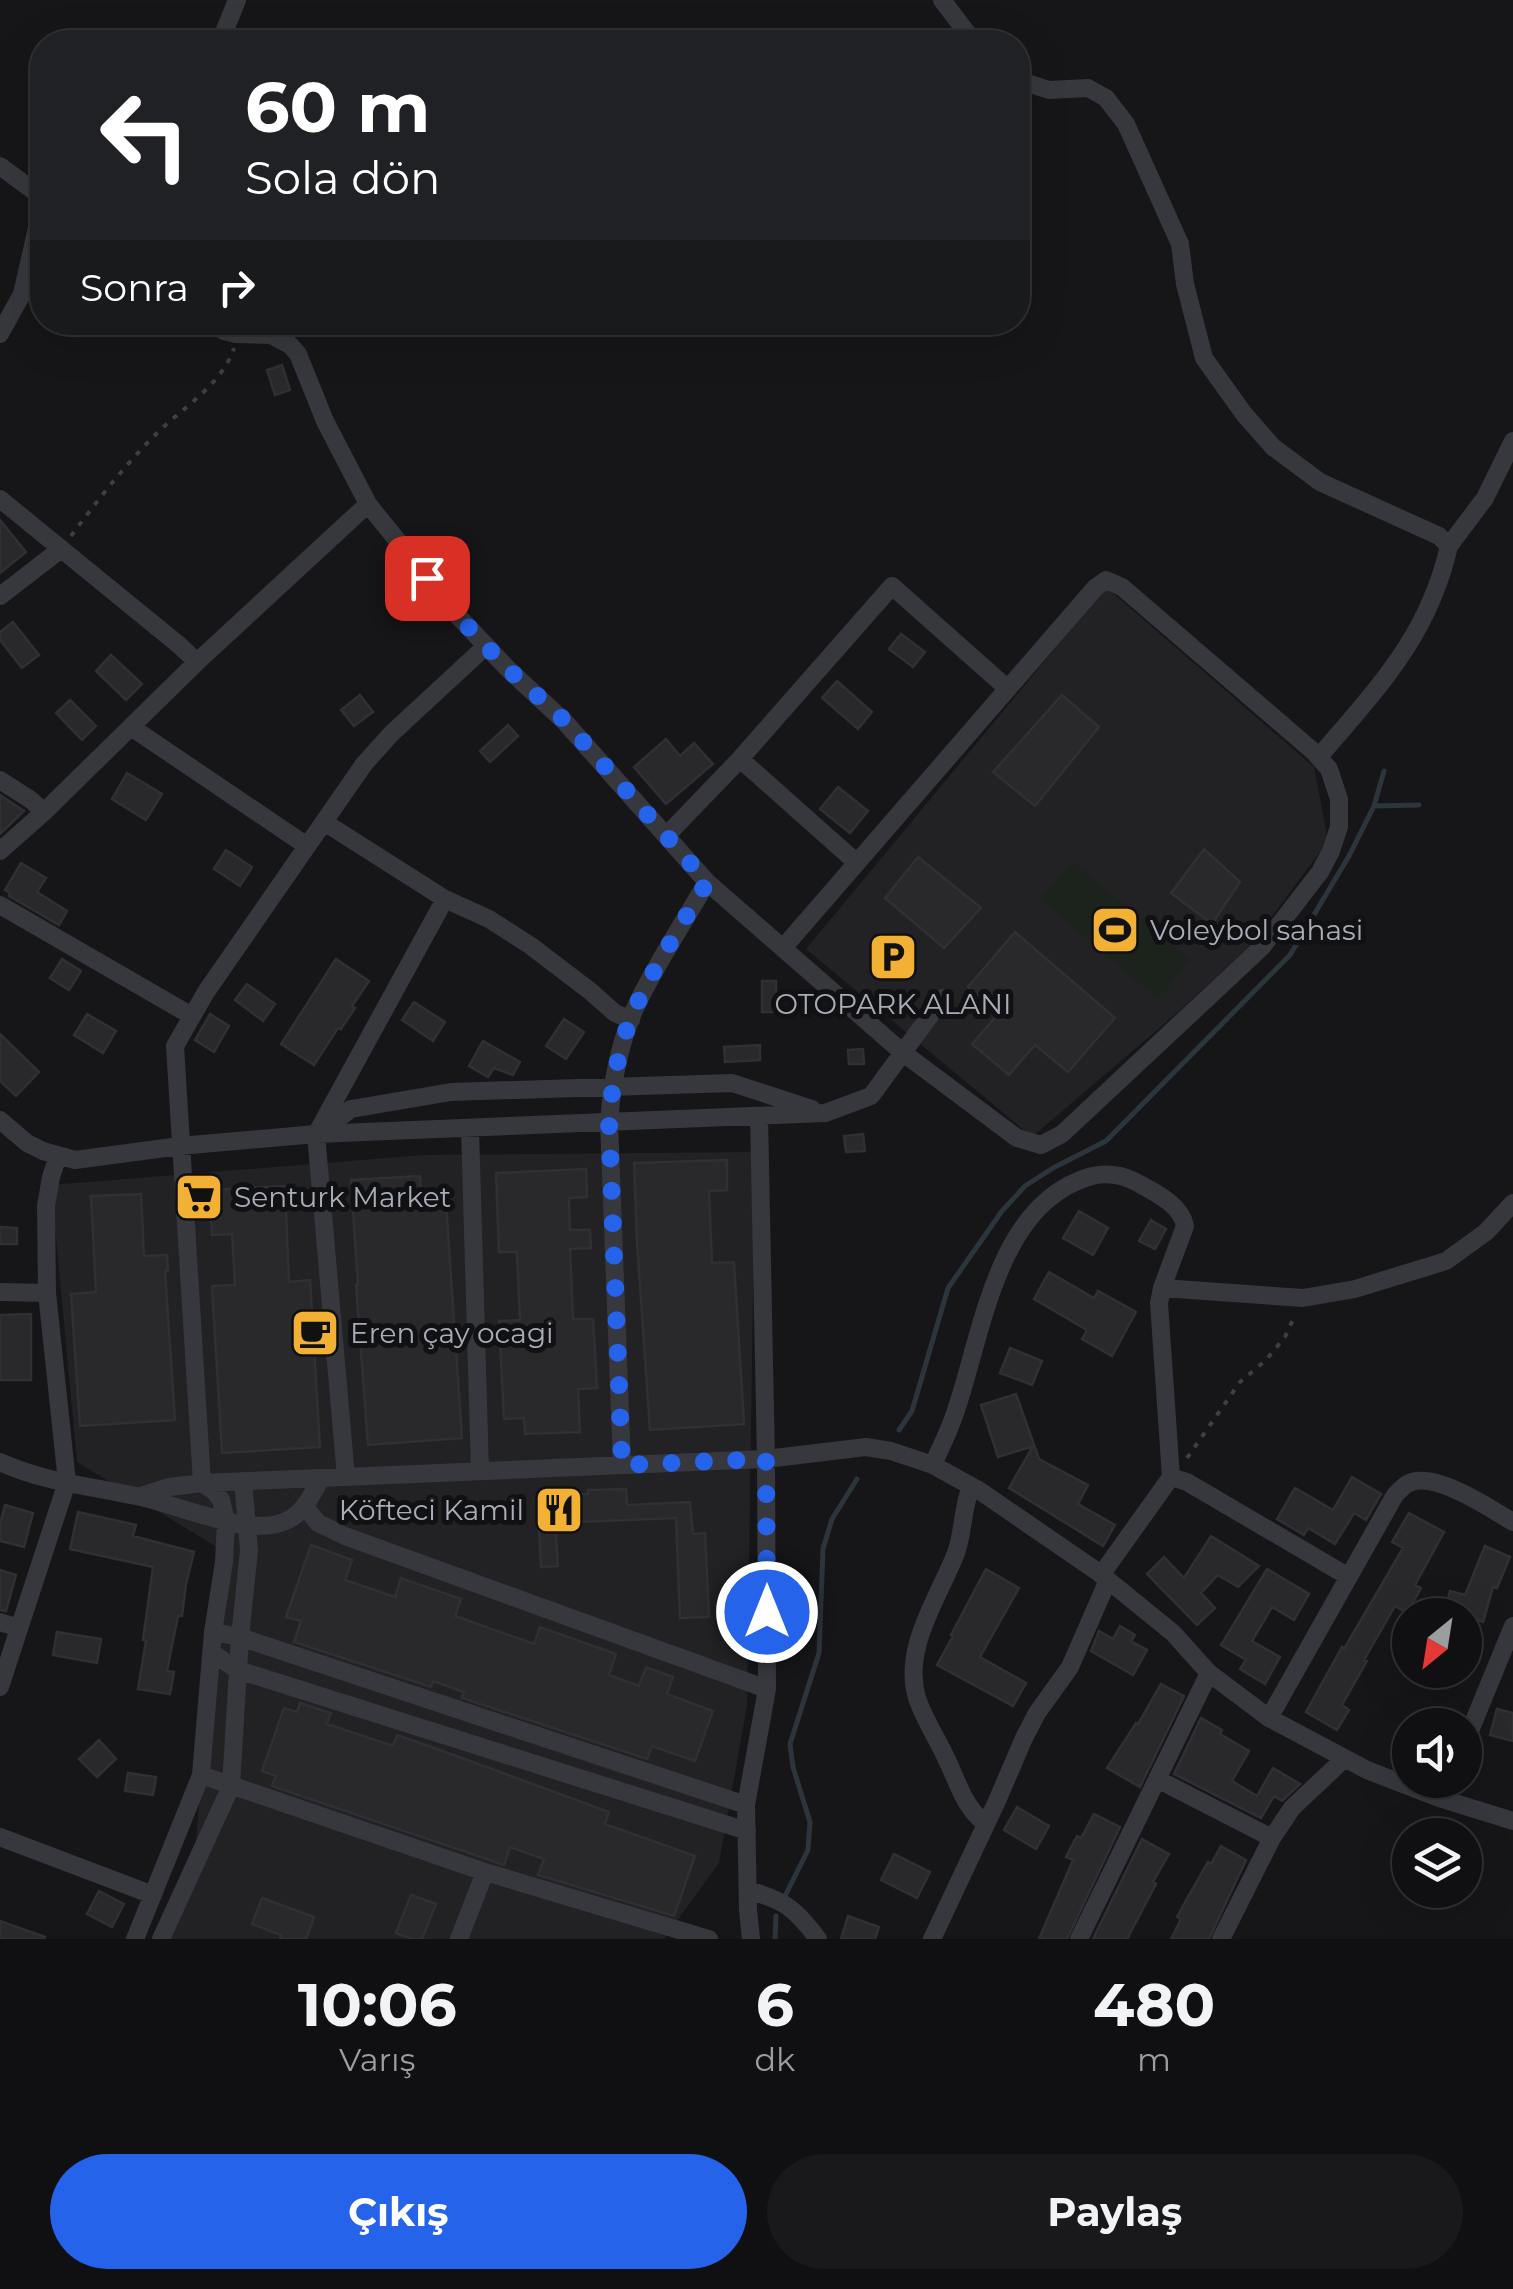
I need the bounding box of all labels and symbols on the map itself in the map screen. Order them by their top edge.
pin [385,536,470,621]
sports icon: Voleybol sahasi [1089,904,1141,956]
place label: Voleybol sahasi [1150,913,1363,947]
parking icon: OTOPARK ALANI [867,931,919,983]
place label: OTOPARK ALANI [775,987,1011,1021]
supermarket icon: Senturk Market [173,1171,225,1223]
place label: Senturk Market [234,1180,451,1214]
cafe icon: Eren çay ocagi [289,1307,341,1359]
place label: Eren çay ocagi [350,1316,554,1350]
restaurant icon: Köfteci Kamil [533,1484,585,1536]
place label: Köfteci Kamil [339,1493,524,1527]
position arrow [715,1560,819,1664]
north arrow [1392,1598,1482,1688]

